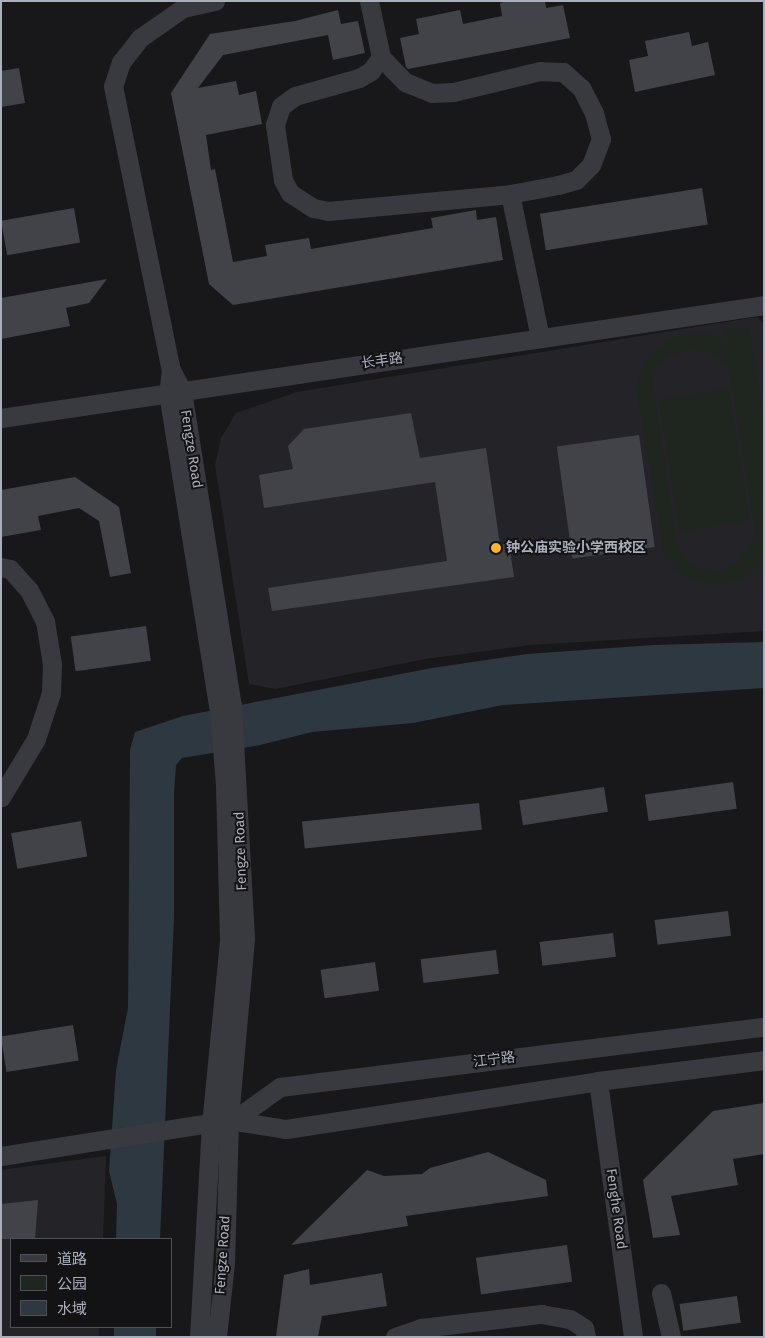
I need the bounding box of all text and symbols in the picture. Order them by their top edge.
street label: 长丰路 [360,350,404,372]
street label: Fengze Road [177,409,205,489]
place label: 钟公庙实验小学西校区 [506,540,646,556]
marker: 钟公庙实验小学西校区 [490,542,502,554]
street label: Fengze Road [231,811,251,891]
street label: 江宁路 [472,1049,516,1071]
street label: Fenghe Road [602,1168,630,1250]
street label: Fengze Road [212,1215,234,1295]
legend [10,1238,172,1328]
text: 道路 [57,1250,87,1268]
text: 公园 [57,1275,87,1293]
text: 水域 [57,1300,87,1318]

